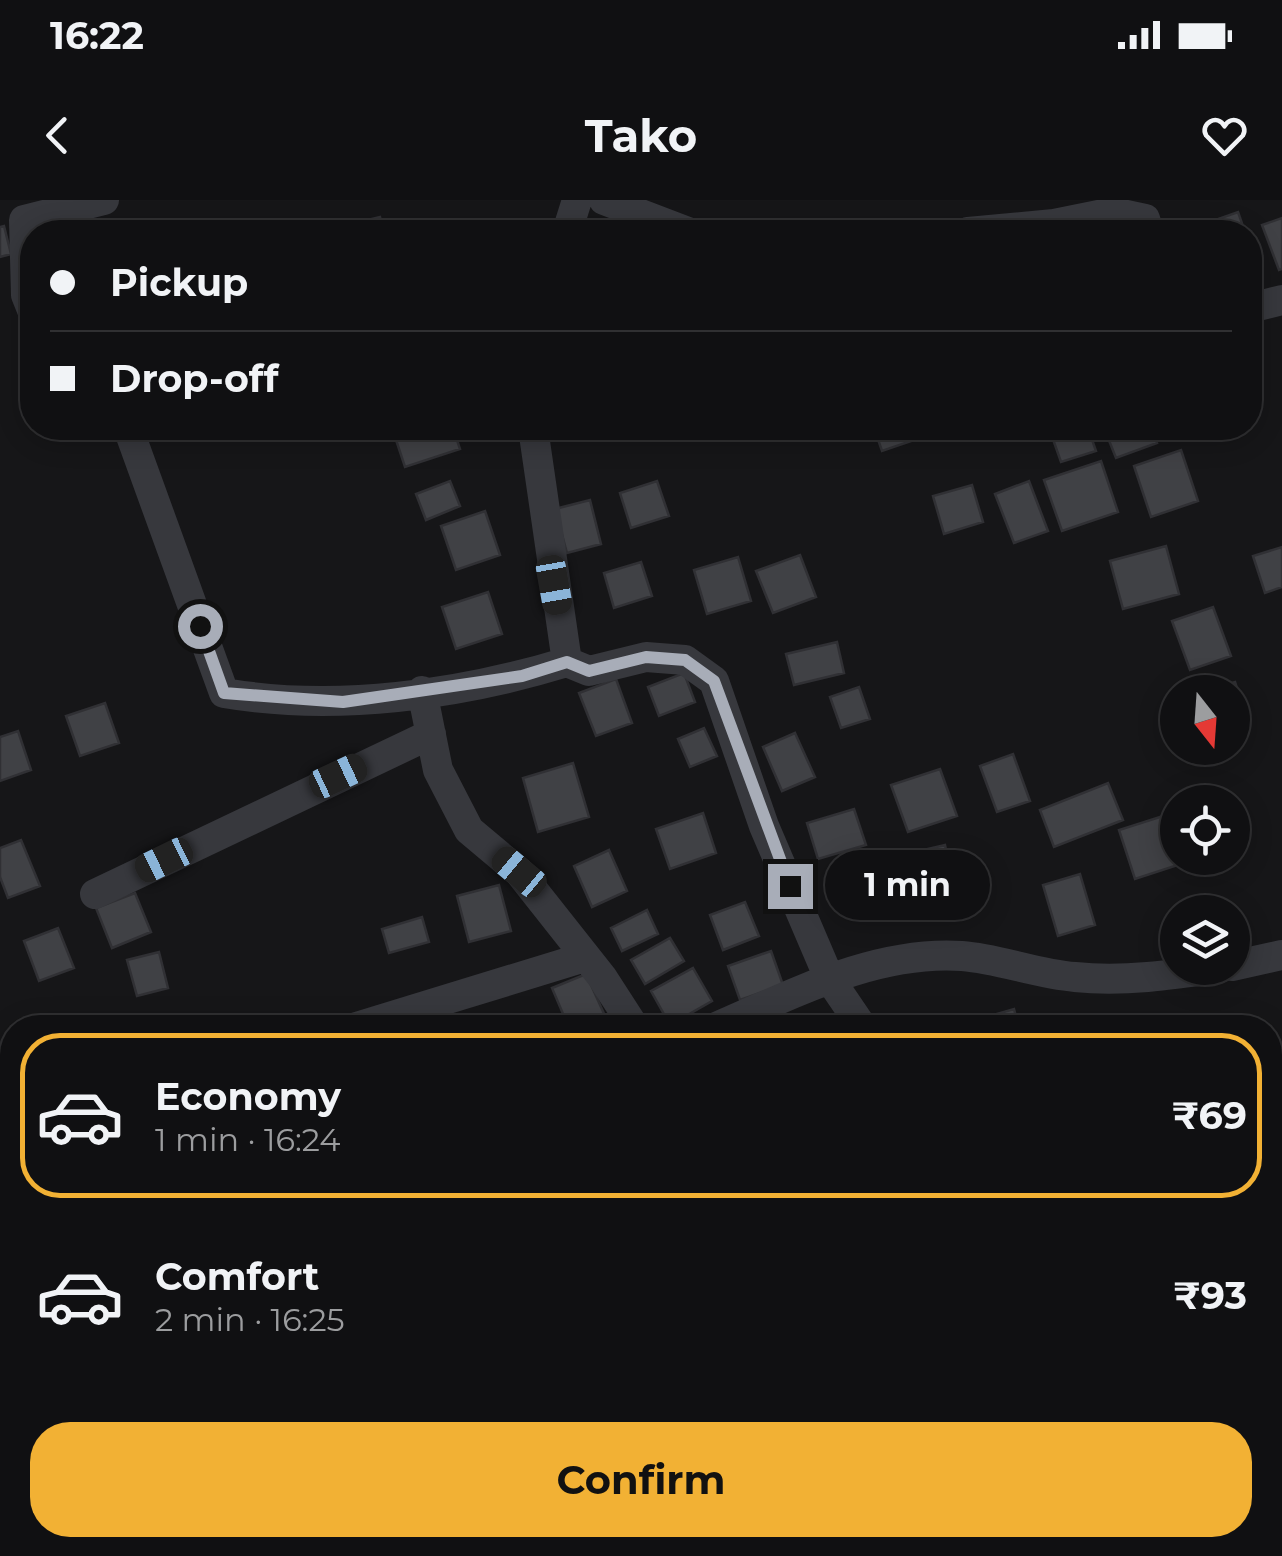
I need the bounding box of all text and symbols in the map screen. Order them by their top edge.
text: 16:22 [50,12,144,59]
icon: back [30,108,85,163]
text: Tako [585,108,697,163]
icon: heart [1197,108,1252,163]
text: Pickup [110,259,248,306]
text: Drop-off [110,355,279,402]
car [534,553,574,617]
route start [178,604,223,649]
north arrow [1160,675,1250,765]
map controls [1160,675,1250,985]
car [304,750,372,802]
button: locate [1160,785,1250,875]
car [130,833,198,887]
car [486,841,552,903]
callout: 1 min [825,851,990,921]
route end [768,864,813,909]
text: 1 min [864,865,951,904]
button: layers [1160,895,1250,985]
icon: car [35,1071,125,1161]
text: Economy [155,1073,341,1120]
text: ₹69 [1172,1092,1247,1139]
text: 1 min · 16:24 [155,1120,340,1159]
icon: car [35,1251,125,1341]
text: Comfort [155,1253,319,1300]
text: ₹93 [1173,1272,1247,1319]
text: 2 min · 16:25 [155,1300,345,1339]
button: Confirm [30,1422,1252,1537]

